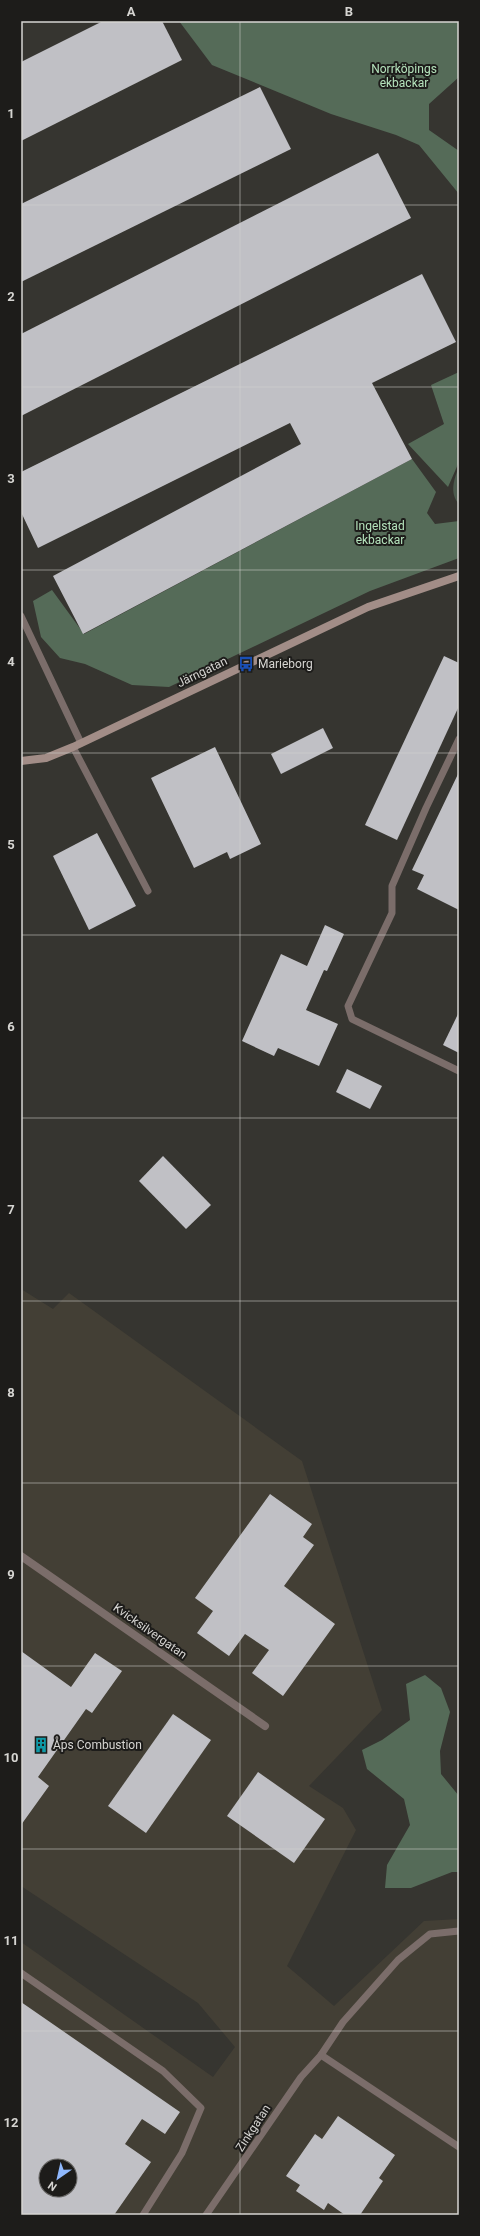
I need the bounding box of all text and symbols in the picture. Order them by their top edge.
text: A [127,4,136,19]
text: B [345,4,353,19]
park label: Norrköpings ekbackar [371,62,437,90]
text: 1 [7,106,15,121]
text: 2 [7,289,15,304]
text: 3 [7,471,15,486]
park label: Ingelstad ekbackar [355,519,405,547]
text: 4 [7,654,15,669]
street label: Järngatan [175,654,229,690]
bus stop icon: Marieborg [237,655,255,673]
place label: Marieborg [258,657,313,671]
text: 5 [7,837,15,852]
text: 6 [7,1019,15,1034]
text: 7 [7,1202,15,1217]
text: 8 [7,1385,15,1400]
text: 9 [7,1567,15,1582]
street label: Kvicksilvergatan [110,1600,190,1662]
building icon: Åps Combustion [32,1736,50,1754]
place label: Åps Combustion [53,1736,142,1752]
text: 10 [4,1750,18,1765]
text: 11 [4,1933,18,1948]
street label: Zinkgatan [233,2102,273,2154]
text: 12 [4,2115,18,2130]
north arrow [38,2158,78,2198]
text: N [46,2178,60,2193]

